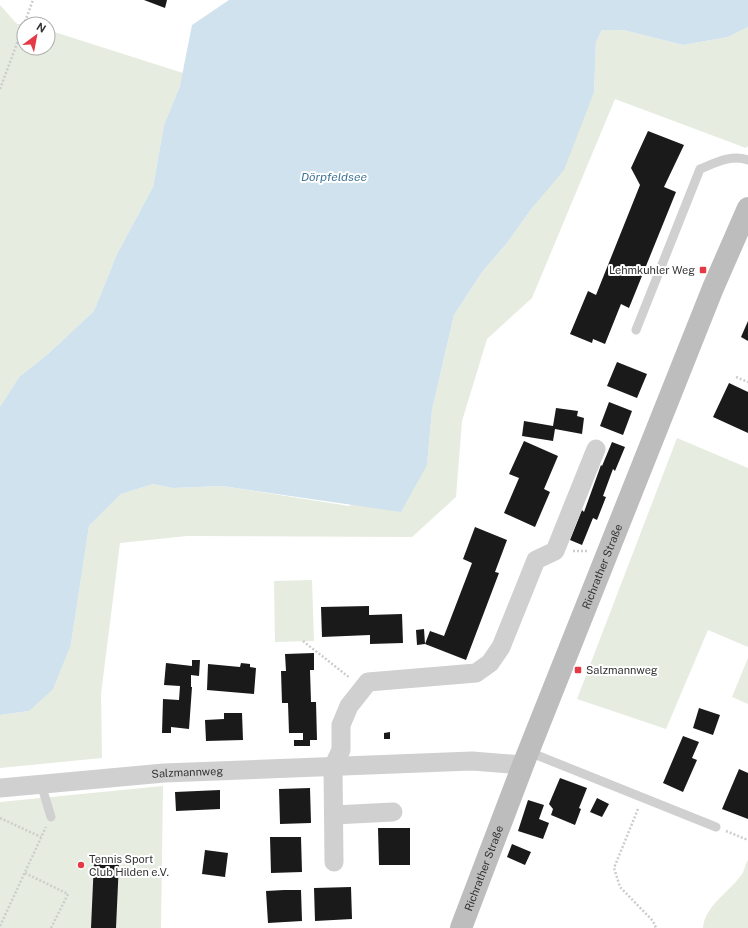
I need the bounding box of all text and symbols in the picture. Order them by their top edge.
north arrow [16,16,56,56]
text: N [34,20,48,35]
water label: Dörpfeldsee [301,170,367,184]
place label: Lehmkuhler Weg [609,264,695,276]
marker: Lehmkuhler Weg [698,265,708,275]
street label: Richrather Straße [580,522,624,611]
place label: Salzmannweg [586,664,658,676]
marker: Salzmannweg [573,665,583,675]
street label: Salzmannweg [151,765,224,780]
street label: Richrather Straße [462,824,505,913]
place label: Tennis Sport Club Hilden e.V. [89,853,169,878]
marker: Tennis Sport Club Hilden e.V. [76,860,86,870]

